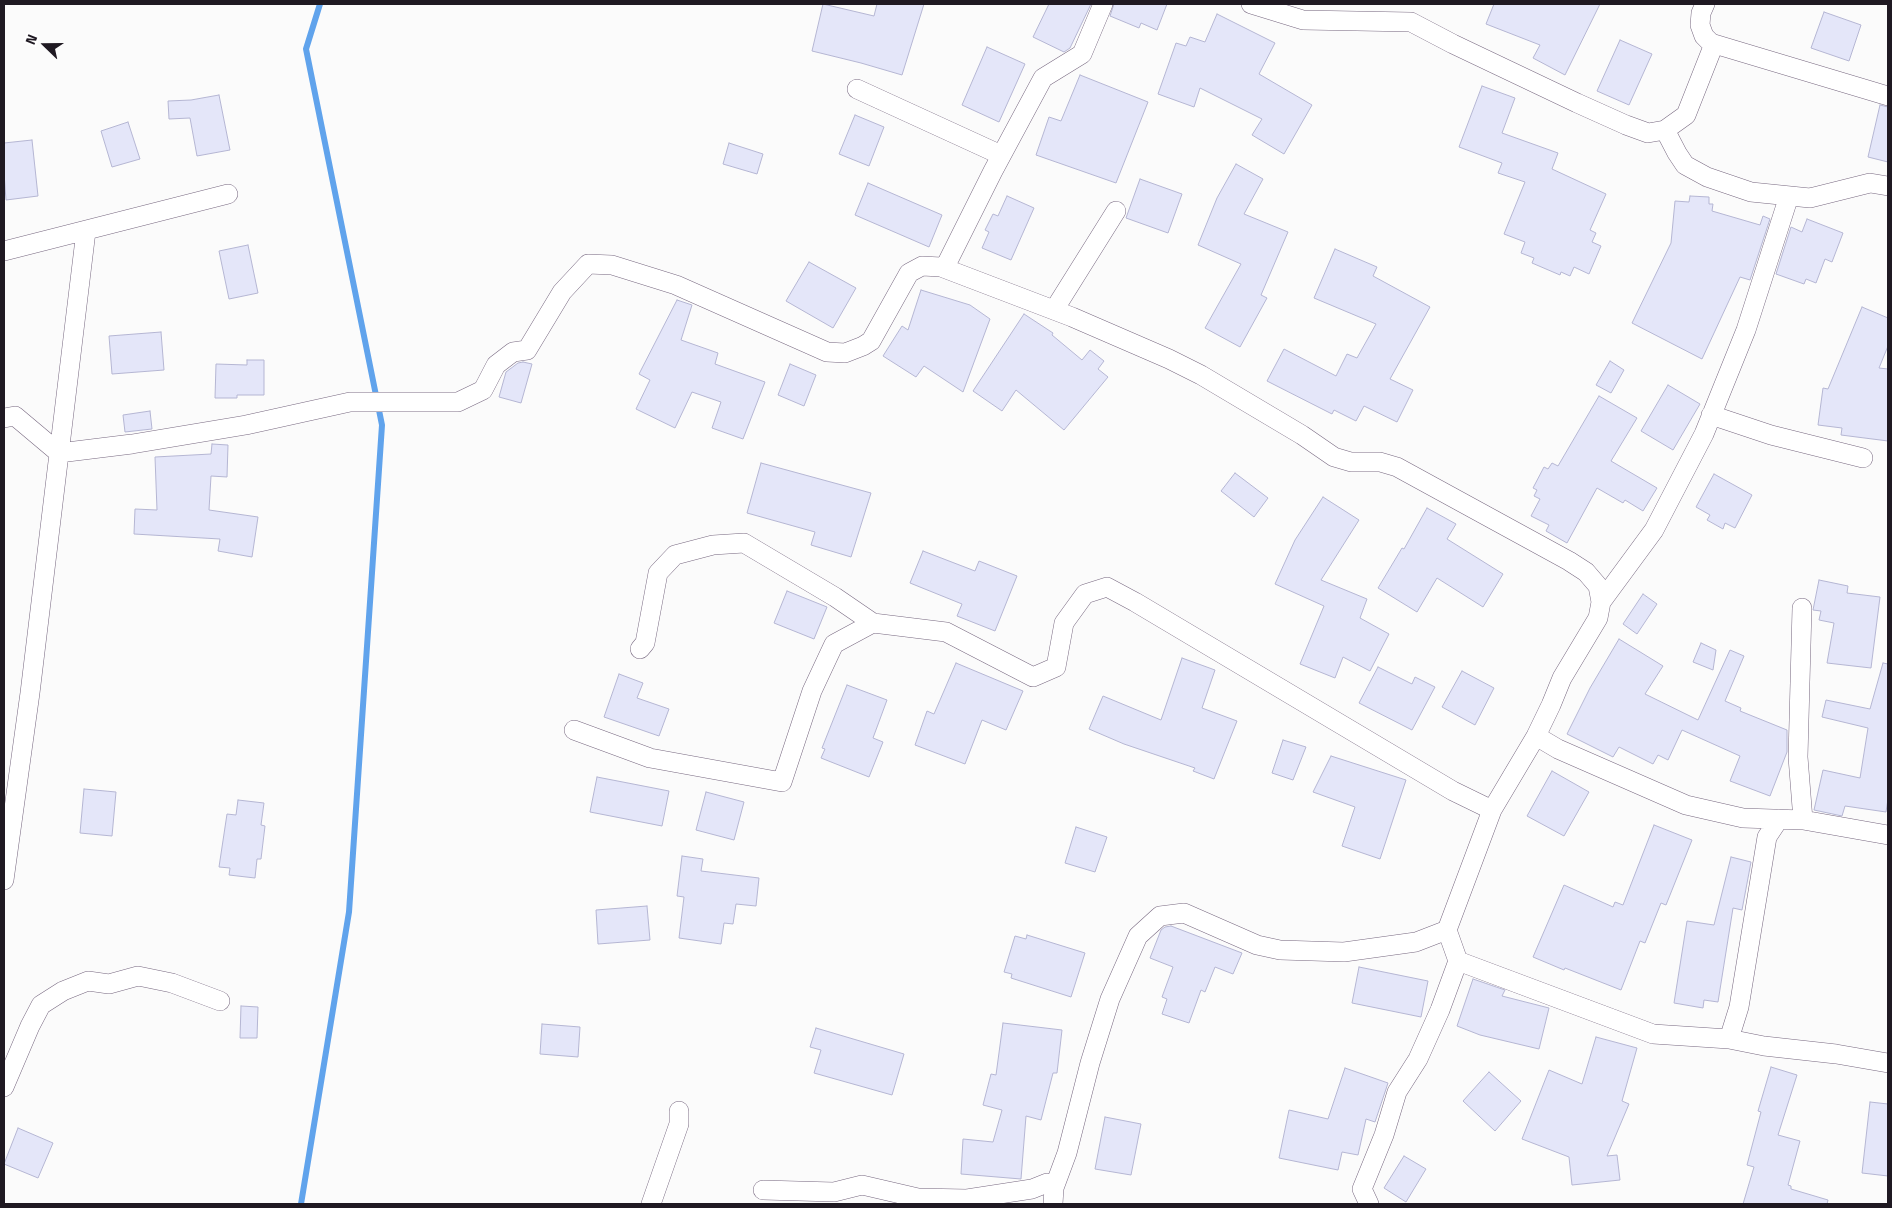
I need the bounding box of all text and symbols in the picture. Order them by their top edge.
north arrow [20,20,70,70]
text: N [19,31,42,48]

